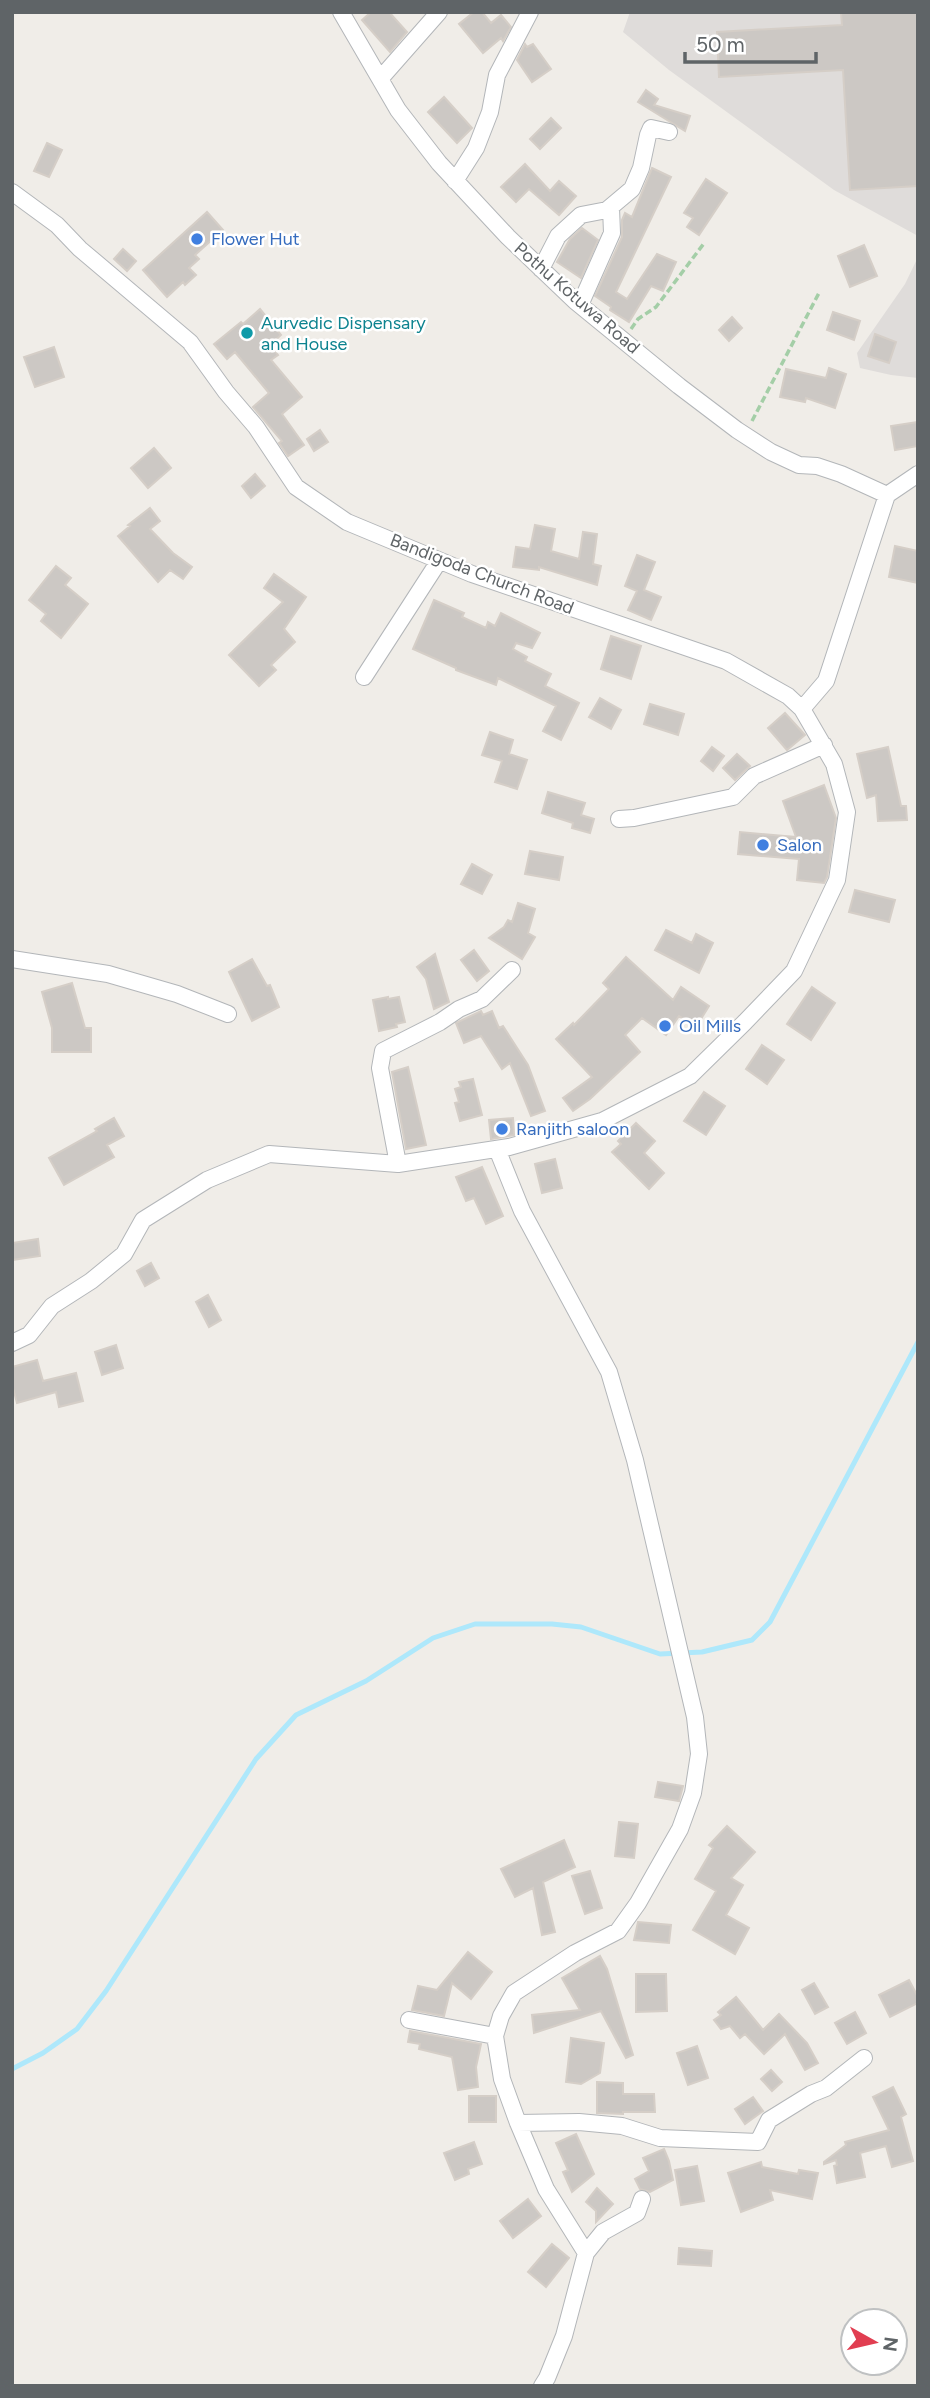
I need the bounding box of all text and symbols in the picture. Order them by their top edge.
scale bar [685,21,816,65]
text: 50 m [696,32,745,57]
place label: Flower Hut [211,228,300,250]
marker: Flower Hut [189,231,205,247]
street label: Pothu Kotuwa Road [510,238,644,358]
place label: Aurvedic Dispensary and House [261,312,426,355]
marker: Aurvedic Dispensary and House [239,325,255,341]
street label: Bandigoda Church Road [387,529,577,619]
place label: Salon [777,834,822,856]
marker: Salon [755,837,771,853]
place label: Oil Mills [679,1015,741,1037]
marker: Oil Mills [657,1018,673,1034]
place label: Ranjith saloon [516,1118,629,1140]
marker: Ranjith saloon [494,1121,510,1137]
north arrow [839,2307,909,2377]
text: N [878,2335,903,2353]

